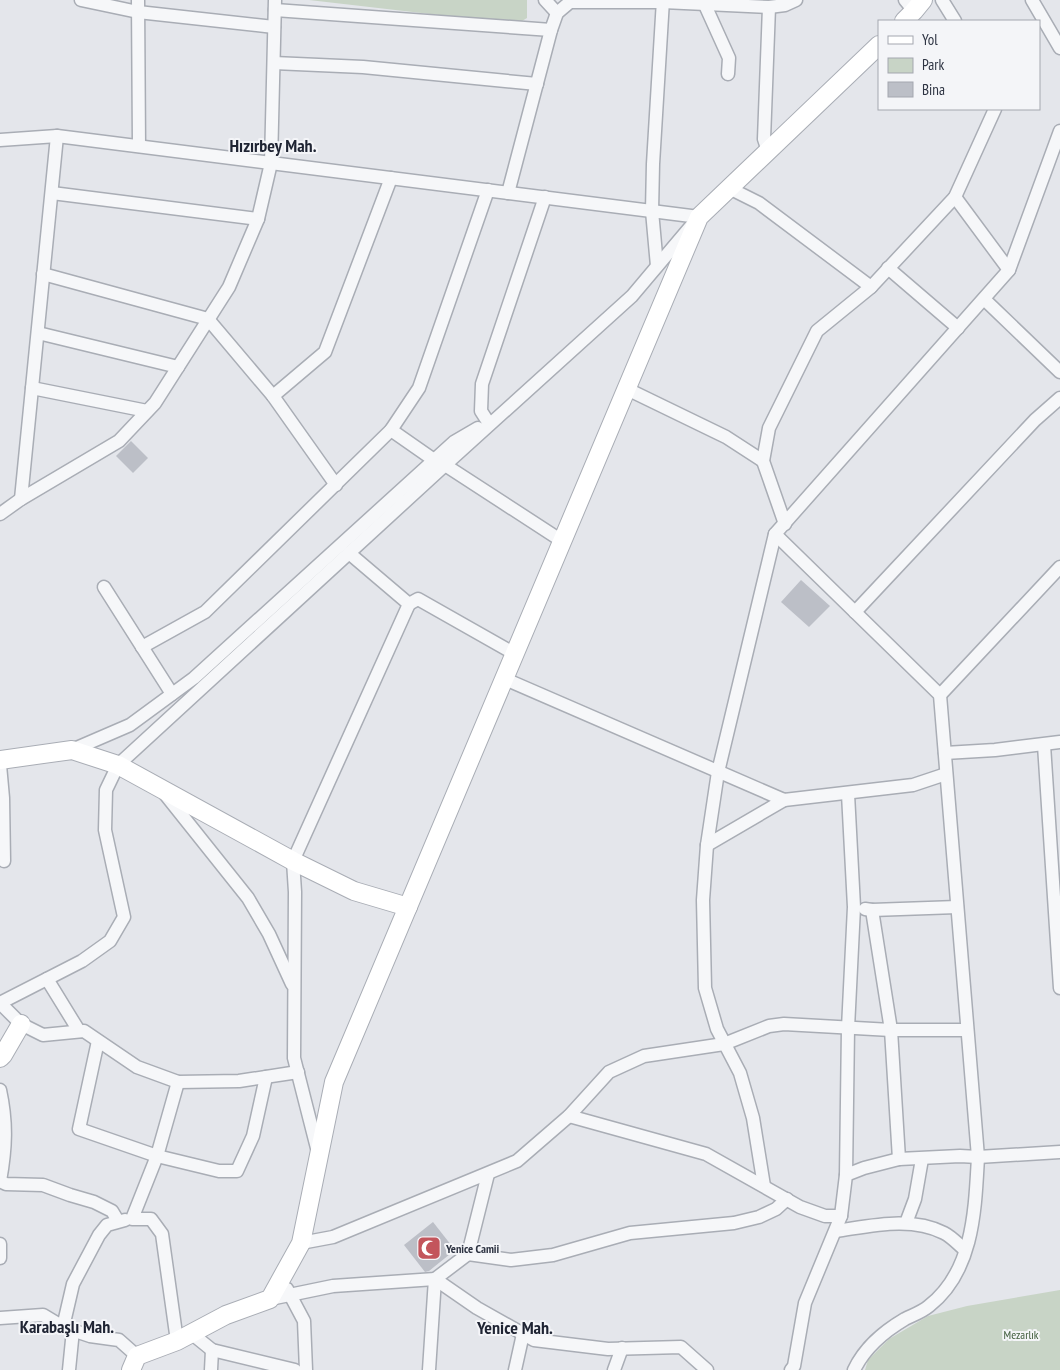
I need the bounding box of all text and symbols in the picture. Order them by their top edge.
legend [878,20,1040,110]
text: Yol [922,30,938,49]
text: Park [922,55,944,74]
text: Bina [922,80,945,99]
district label: Hızırbey Mah. [230,134,317,157]
mosque icon: Yenice Camii [416,1235,442,1261]
place label: Yenice Camii [445,1241,500,1256]
district label: Karabaşlı Mah. [20,1315,114,1338]
district label: Yenice Mah. [476,1316,553,1339]
park label: Mezarlık [1004,1327,1039,1342]

